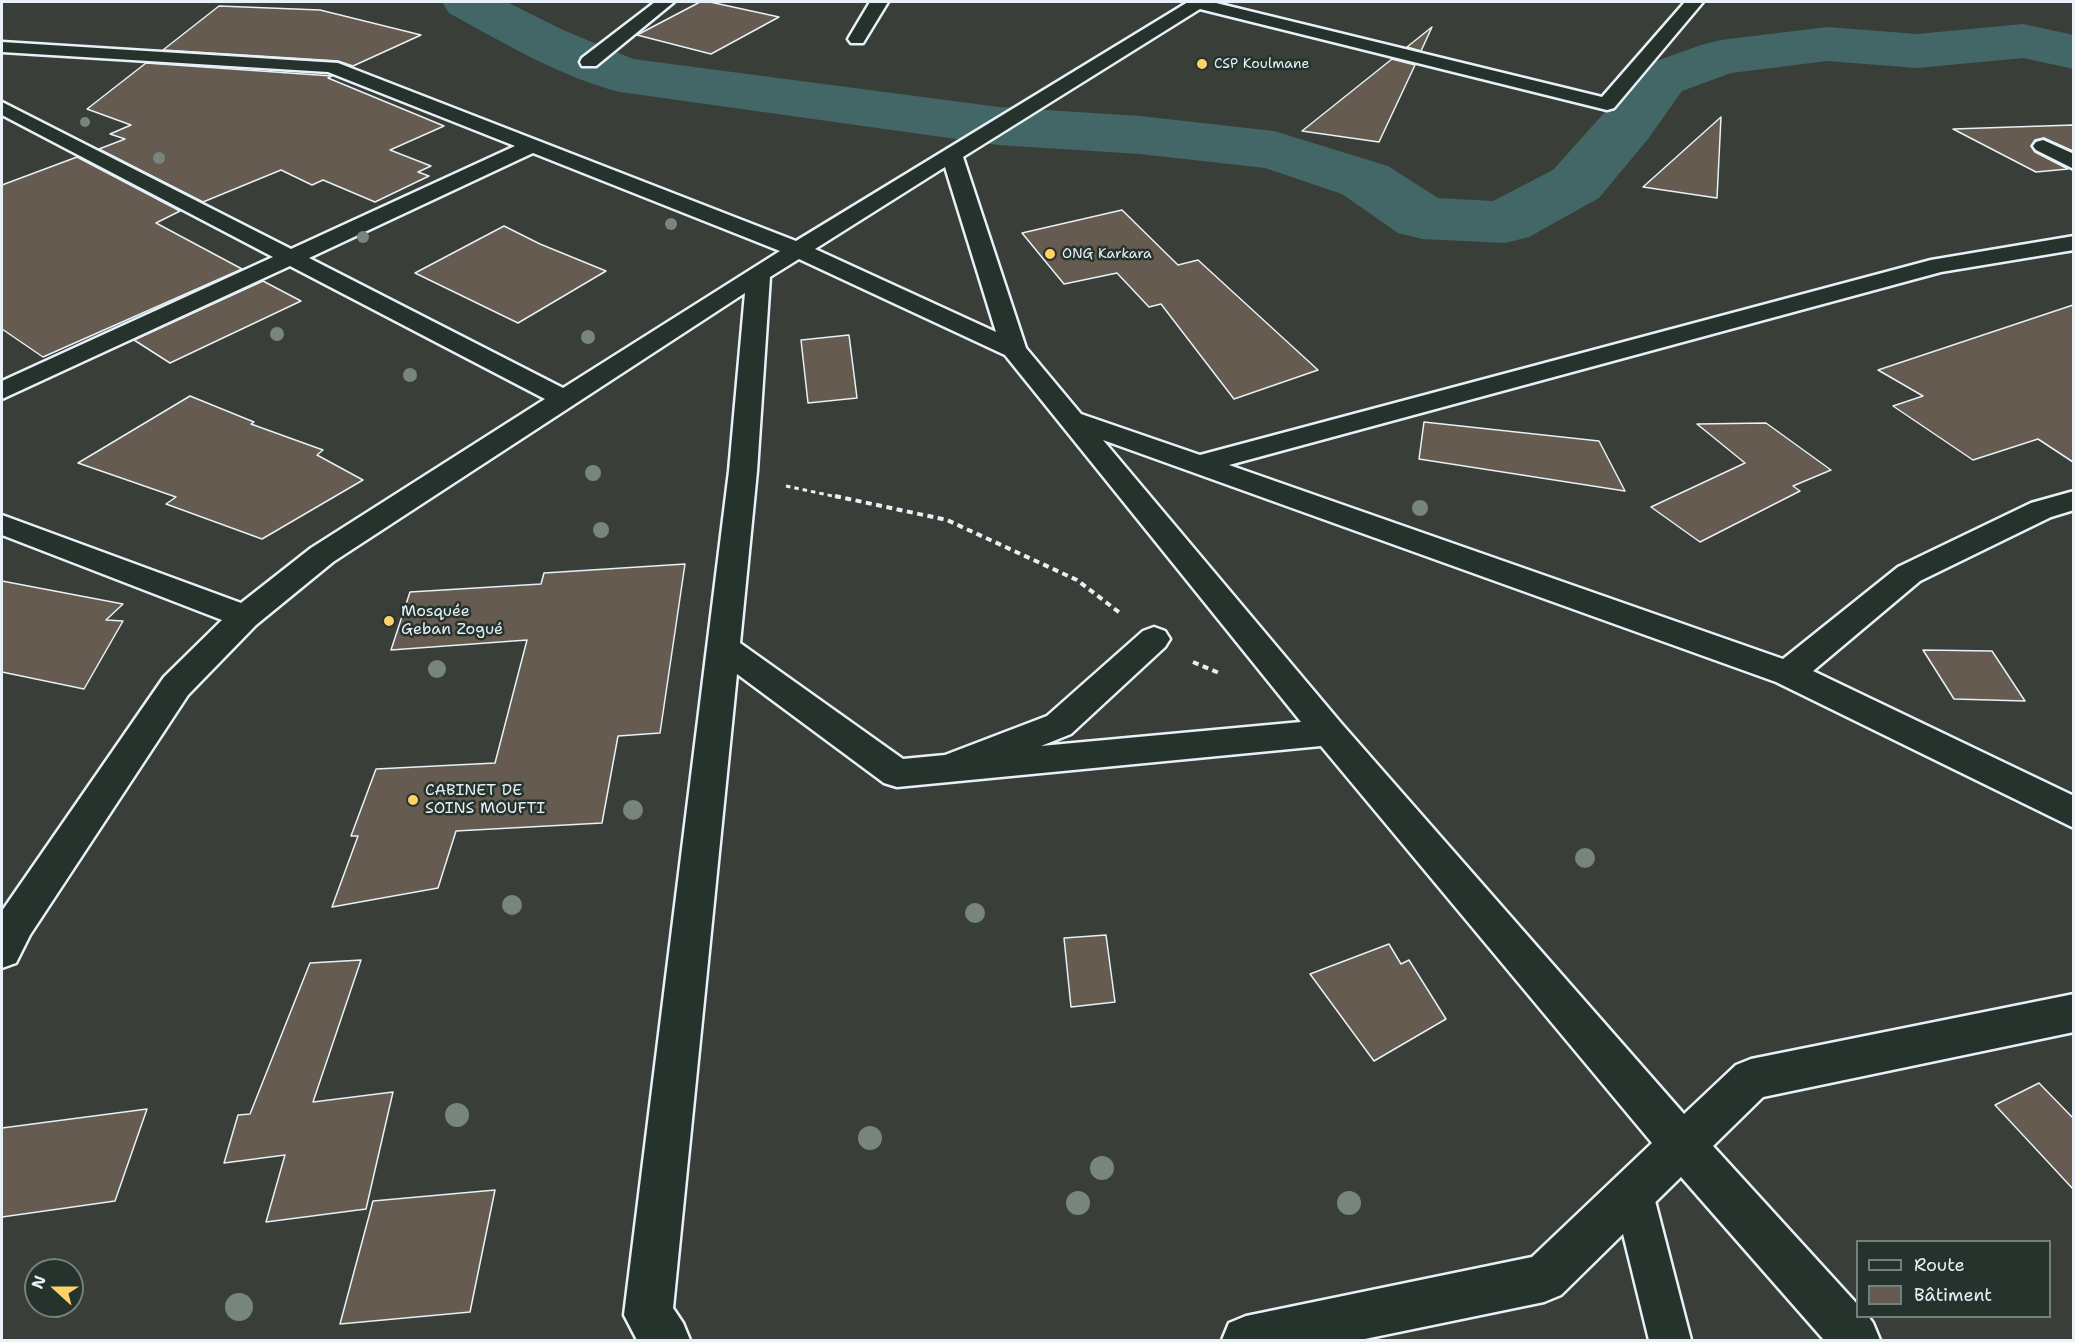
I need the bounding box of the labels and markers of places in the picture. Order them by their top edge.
place label: CSP Koulmane [1214,56,1309,72]
marker: CSP Koulmane [1195,57,1209,71]
place label: ONG Karkara [1062,246,1152,262]
marker: ONG Karkara [1043,247,1057,261]
place label: Mosquée Geban Zogué [401,602,503,640]
marker: Mosquée Geban Zogué [382,614,396,628]
place label: CABINET DE SOINS MOUFTI [425,781,545,819]
marker: CABINET DE SOINS MOUFTI [406,793,420,807]

